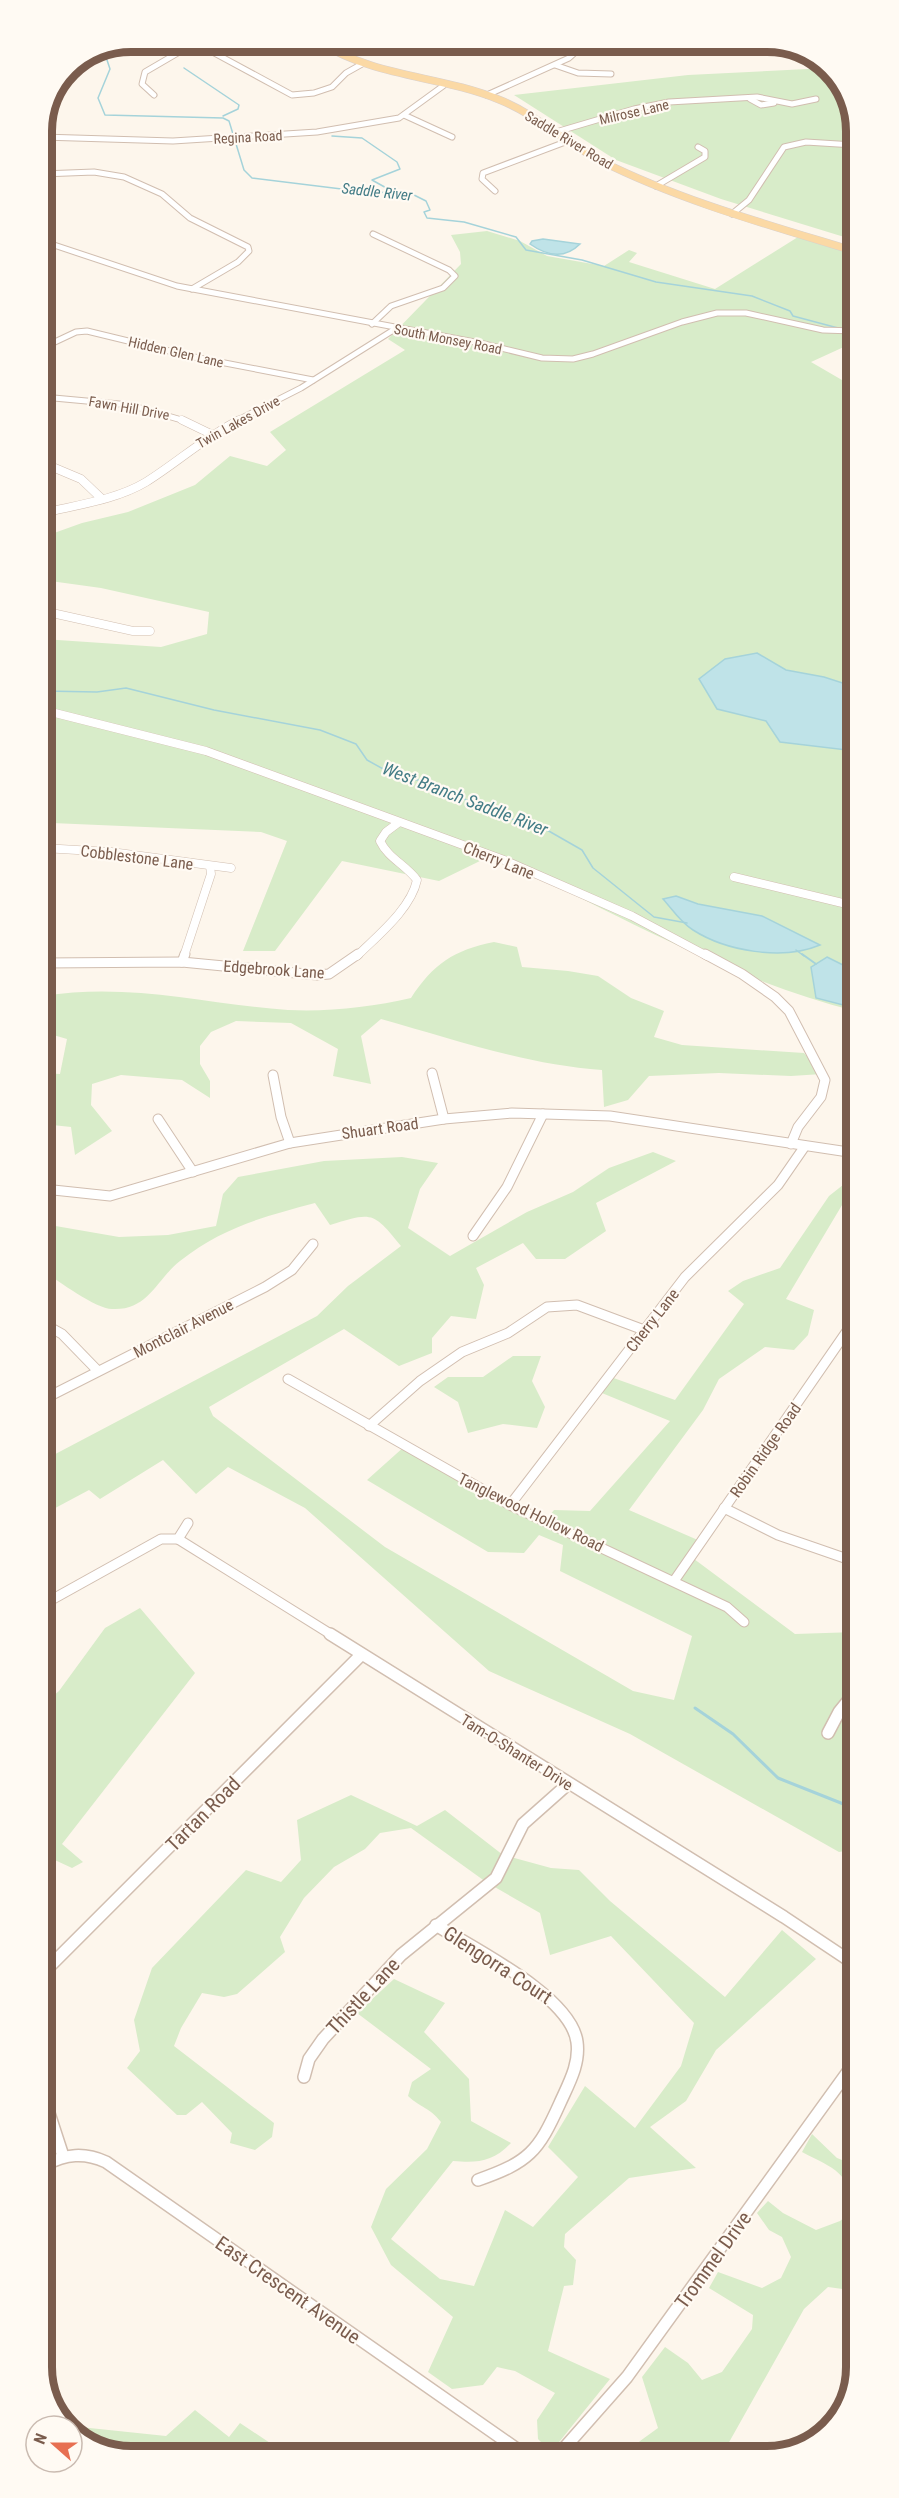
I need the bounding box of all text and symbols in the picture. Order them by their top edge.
street label: Milrose Lane [598,96,671,128]
street label: Saddle River Road [522,108,616,172]
street label: Regina Road [213,127,283,147]
water label: Saddle River [341,179,414,205]
street label: South Monsey Road [393,321,503,357]
street label: Hidden Glen Lane [127,333,226,371]
street label: Twin Lakes Drive [194,392,283,452]
street label: Fawn Hill Drive [87,393,171,423]
water label: West Branch Saddle River [379,757,552,840]
street label: Cherry Lane [460,838,537,883]
street label: Cobblestone Lane [80,841,194,874]
street label: Edgebrook Lane [223,956,325,983]
street label: Shuart Road [341,1114,420,1143]
street label: Cherry Lane [622,1285,683,1356]
street label: Montclair Avenue [130,1295,236,1362]
street label: Robin Ridge Road [726,1399,805,1501]
street label: Tanglewood Hollow Road [455,1469,607,1556]
street label: Tam-O-Shanter Drive [457,1710,576,1795]
street label: Tartan Road [161,1772,245,1856]
street label: Glengorra Court [439,1921,557,2009]
street label: Thistle Lane [321,1953,405,2039]
street label: Trommel Drive [670,2207,756,2313]
street label: East Crescent Avenue [211,2231,365,2349]
north arrow [24,2414,84,2474]
text: N [30,2431,51,2447]

